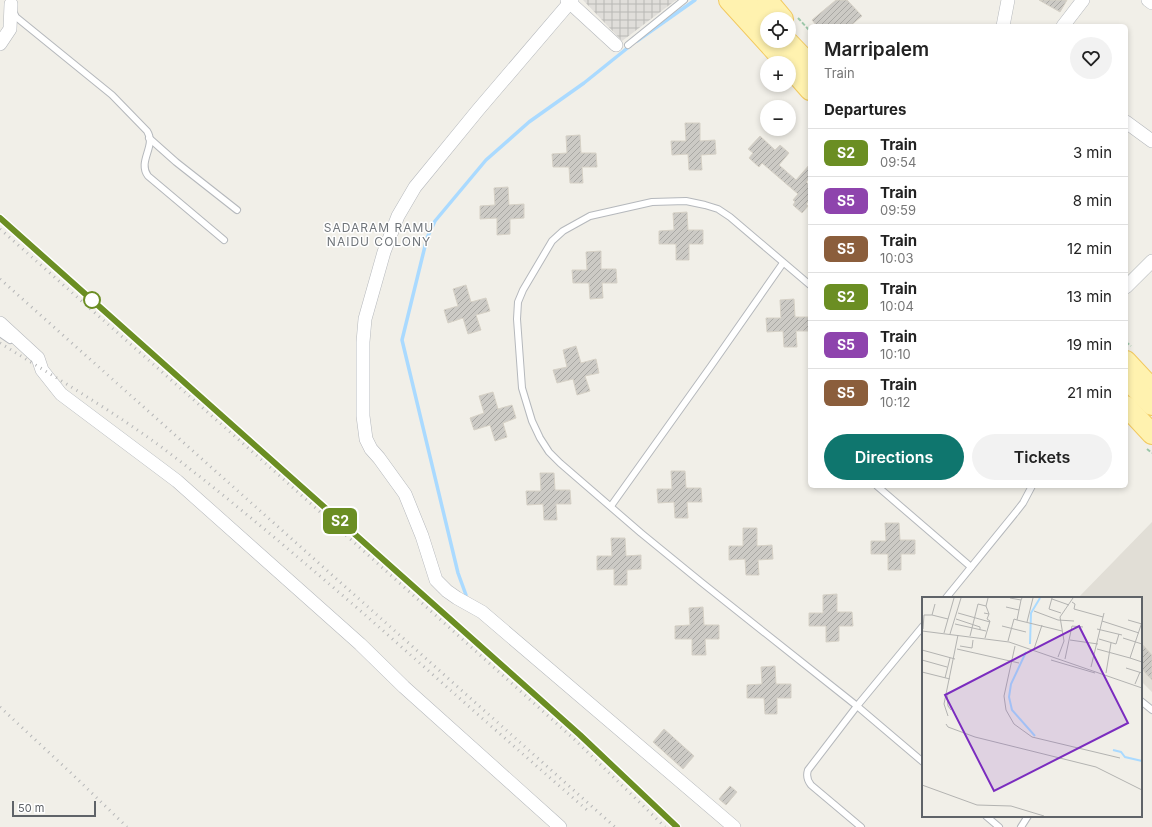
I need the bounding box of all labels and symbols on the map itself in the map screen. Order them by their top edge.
district label: SADARAM RAMU NAIDU COLONY [324,220,434,249]
unlabelled marker [83,291,101,309]
line badge: S2 [322,508,358,534]
inset map [922,597,1142,817]
scale bar [12,799,96,818]

